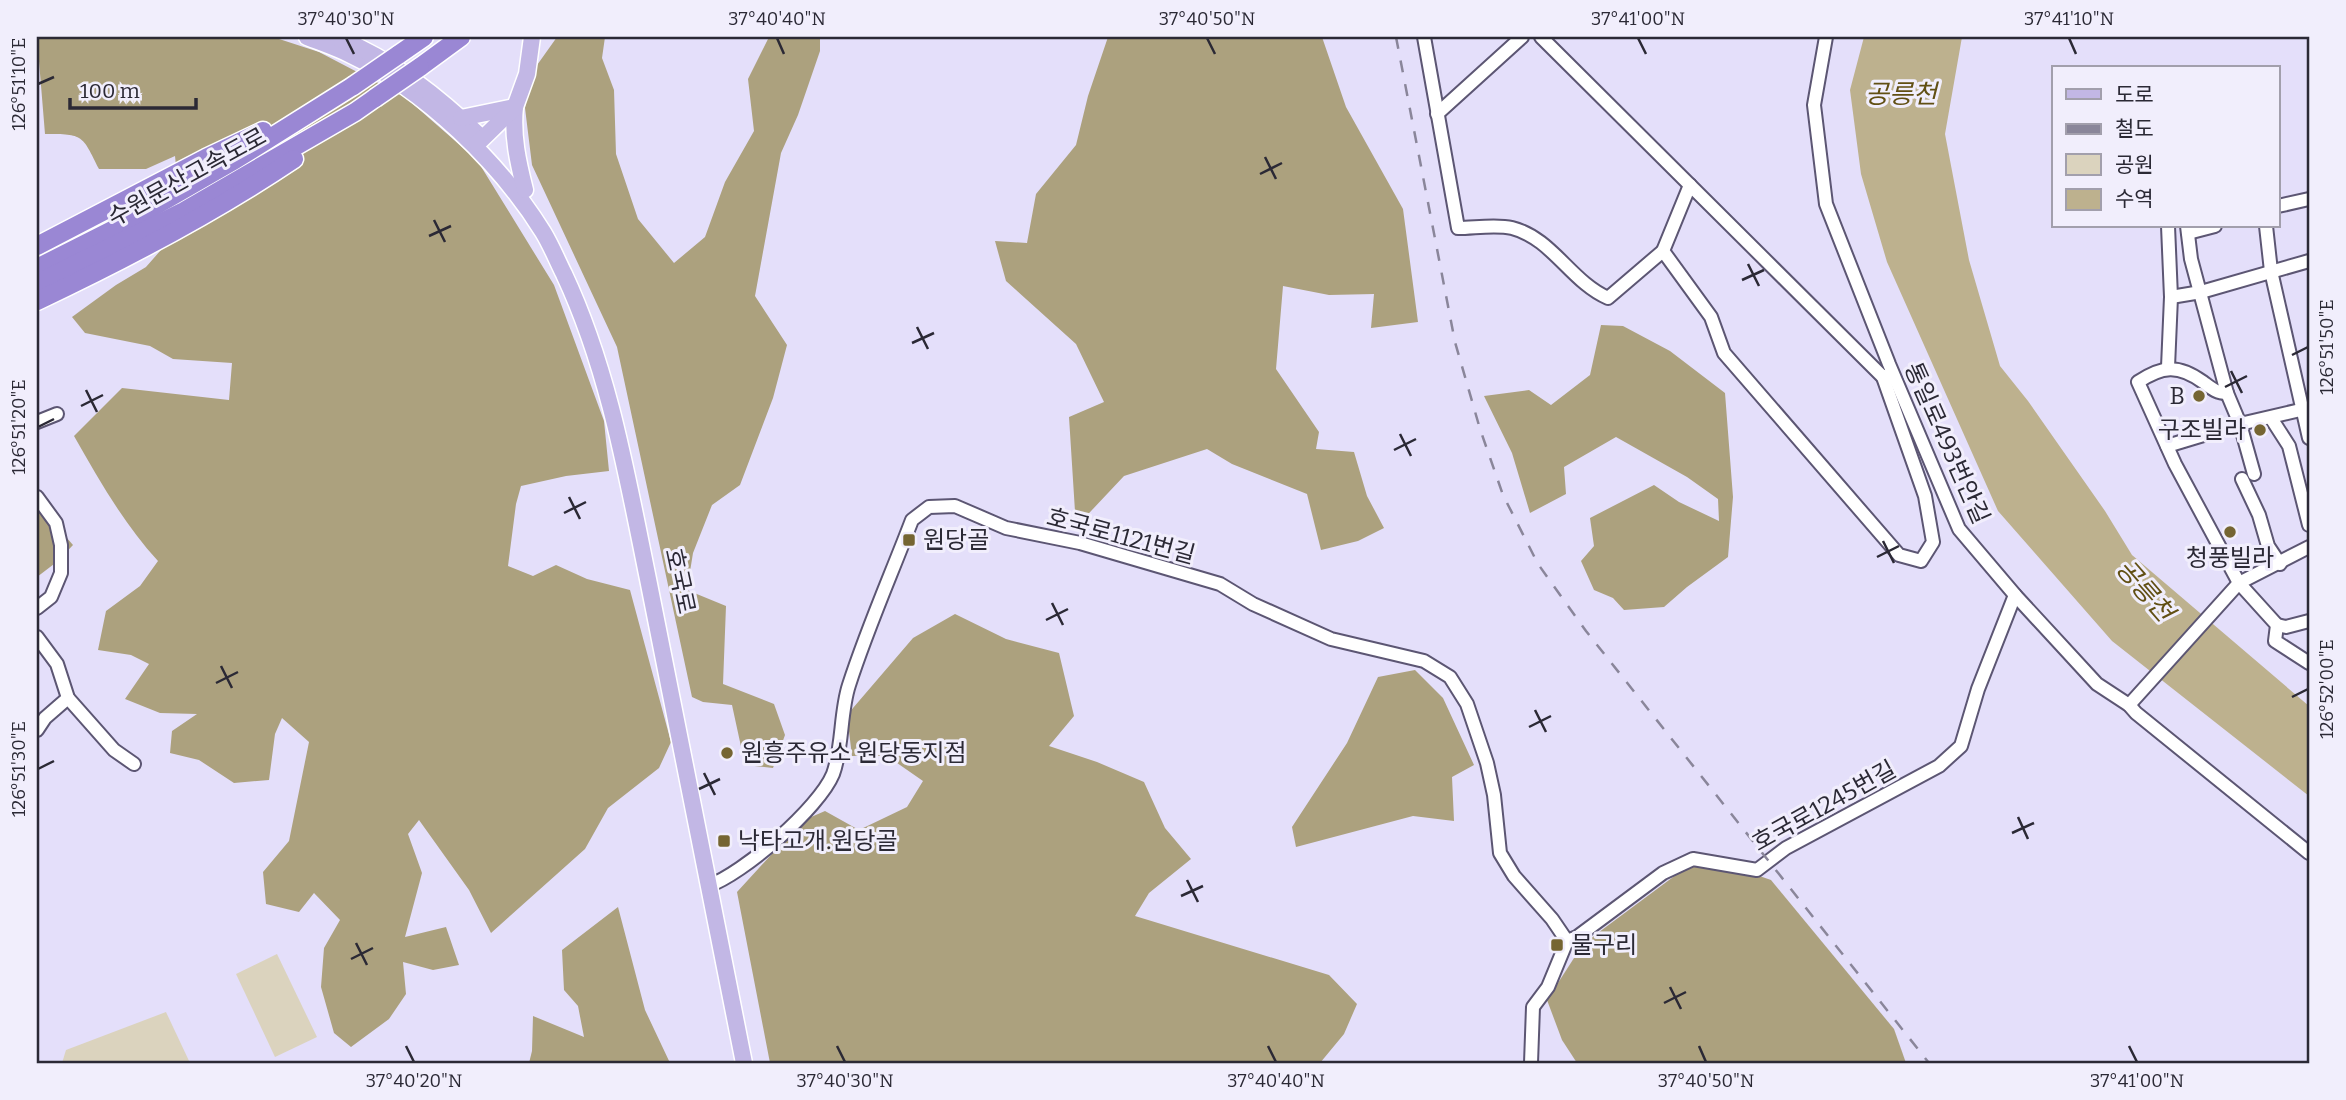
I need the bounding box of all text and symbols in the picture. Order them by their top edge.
text: 37°40'30"N [297,8,395,30]
text: 37°40'40"N [728,8,826,30]
text: 37°40'50"N [1159,8,1255,30]
text: 37°41'00"N [1591,8,1685,30]
text: 37°41'10"N [2024,8,2114,30]
text: 126°51'10"E [8,38,30,130]
scale bar [70,66,196,110]
legend [2052,66,2280,228]
text: 100 m [80,78,140,104]
water label: 공릉천 [1865,79,1940,110]
text: 도로 [2115,82,2154,108]
text: 철도 [2115,116,2154,142]
street label: 수원문산고속도로 [103,122,271,232]
text: 공원 [2115,152,2154,178]
text: 수역 [2115,186,2154,212]
text: 126°51'50"E [2316,299,2338,395]
street label: 통일로493번안길 [1899,358,1995,528]
text: 126°51'20"E [8,379,30,475]
place label: B [2170,382,2185,410]
marker: B [2191,388,2207,404]
place label: 구조빌라 [2158,416,2246,444]
marker: 구조빌라 [2252,422,2268,438]
street label: 호국로1121번길 [1044,503,1198,569]
marker: 청풍빌라 [2222,524,2238,540]
place label: 원당골 [923,526,989,554]
marker: 원당골 [901,532,917,548]
place label: 청풍빌라 [2186,544,2274,572]
street label: 호국로 [659,546,701,616]
water label: 공릉천 [2109,553,2182,630]
text: 126°52'00"E [2316,639,2338,739]
text: 126°51'30"E [8,721,30,817]
place label: 원흥주유소 원당동지점 [741,739,967,767]
marker: 원흥주유소 원당동지점 [719,745,735,761]
street label: 호국로1245번길 [1747,755,1901,857]
place label: 낙타고개.원당골 [738,827,898,855]
marker: 낙타고개.원당골 [716,833,732,849]
place label: 물구리 [1571,931,1637,959]
marker: 물구리 [1549,937,1565,953]
text: 37°40'20"N [366,1070,462,1092]
text: 37°40'30"N [796,1070,894,1092]
text: 37°40'40"N [1227,1070,1325,1092]
text: 37°40'50"N [1658,1070,1754,1092]
text: 37°41'00"N [2090,1070,2184,1092]

